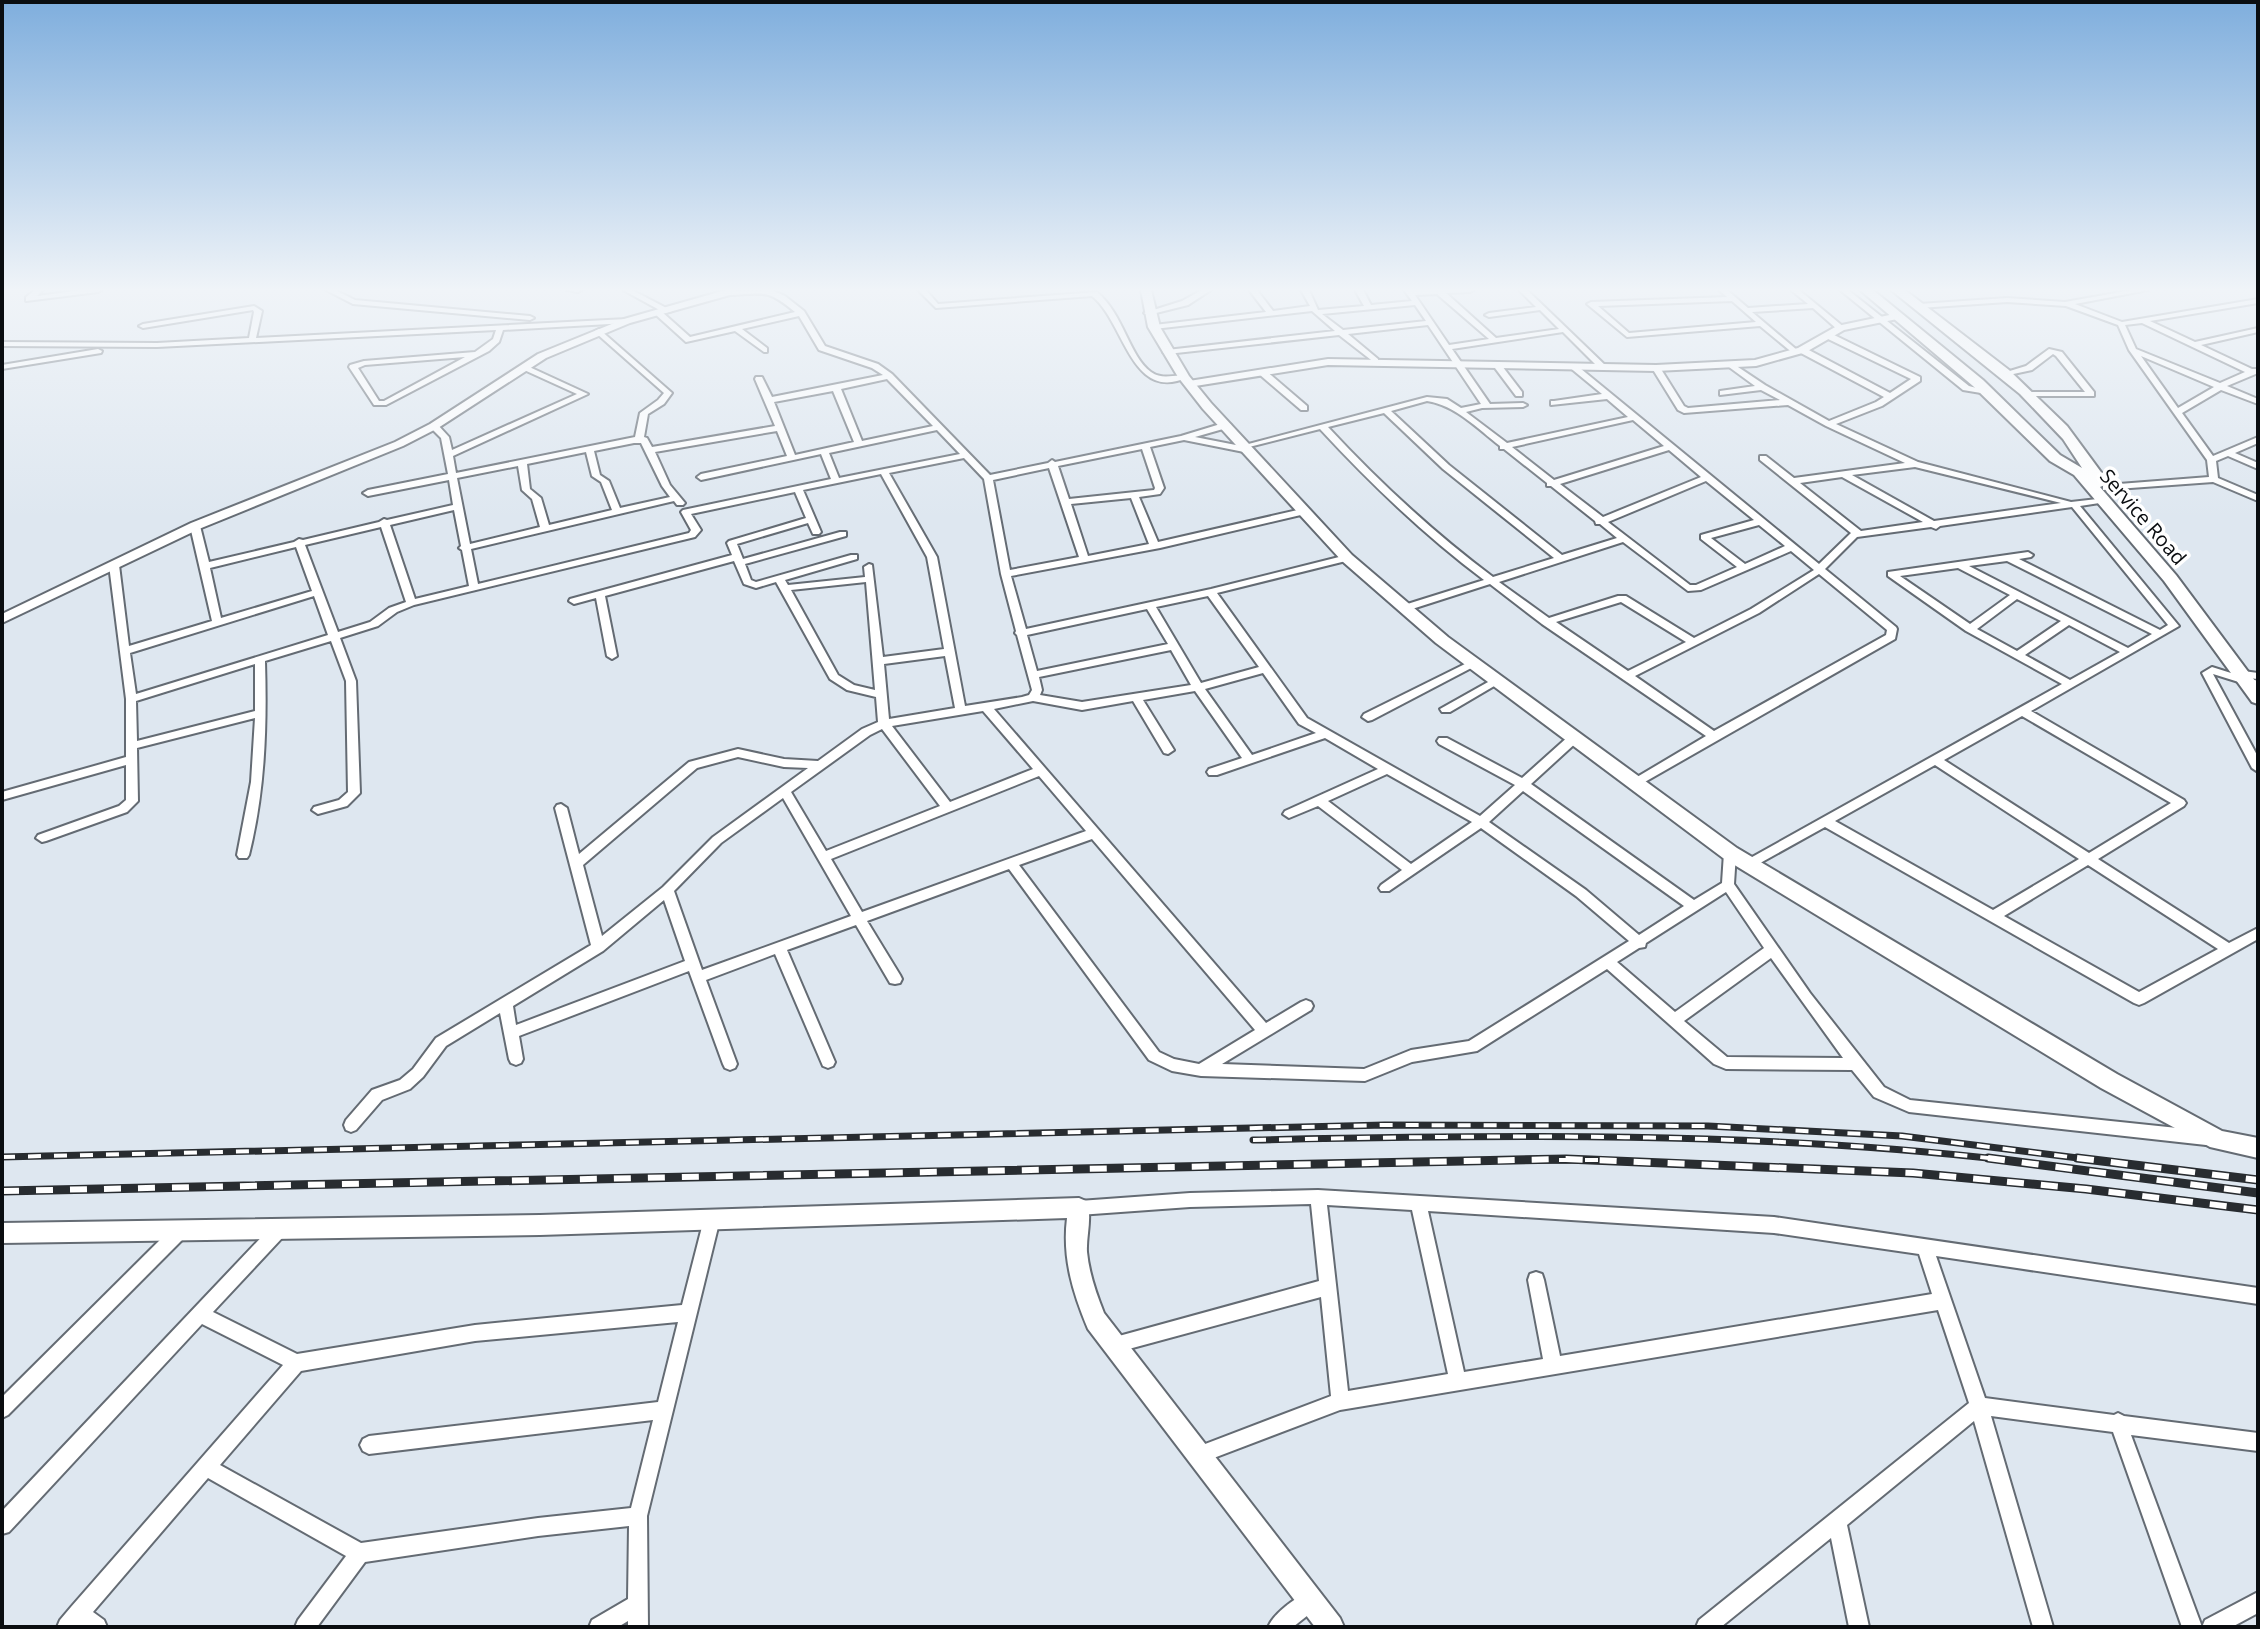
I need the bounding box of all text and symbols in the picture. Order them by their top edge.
street label: Service Road [2094,463,2193,570]

